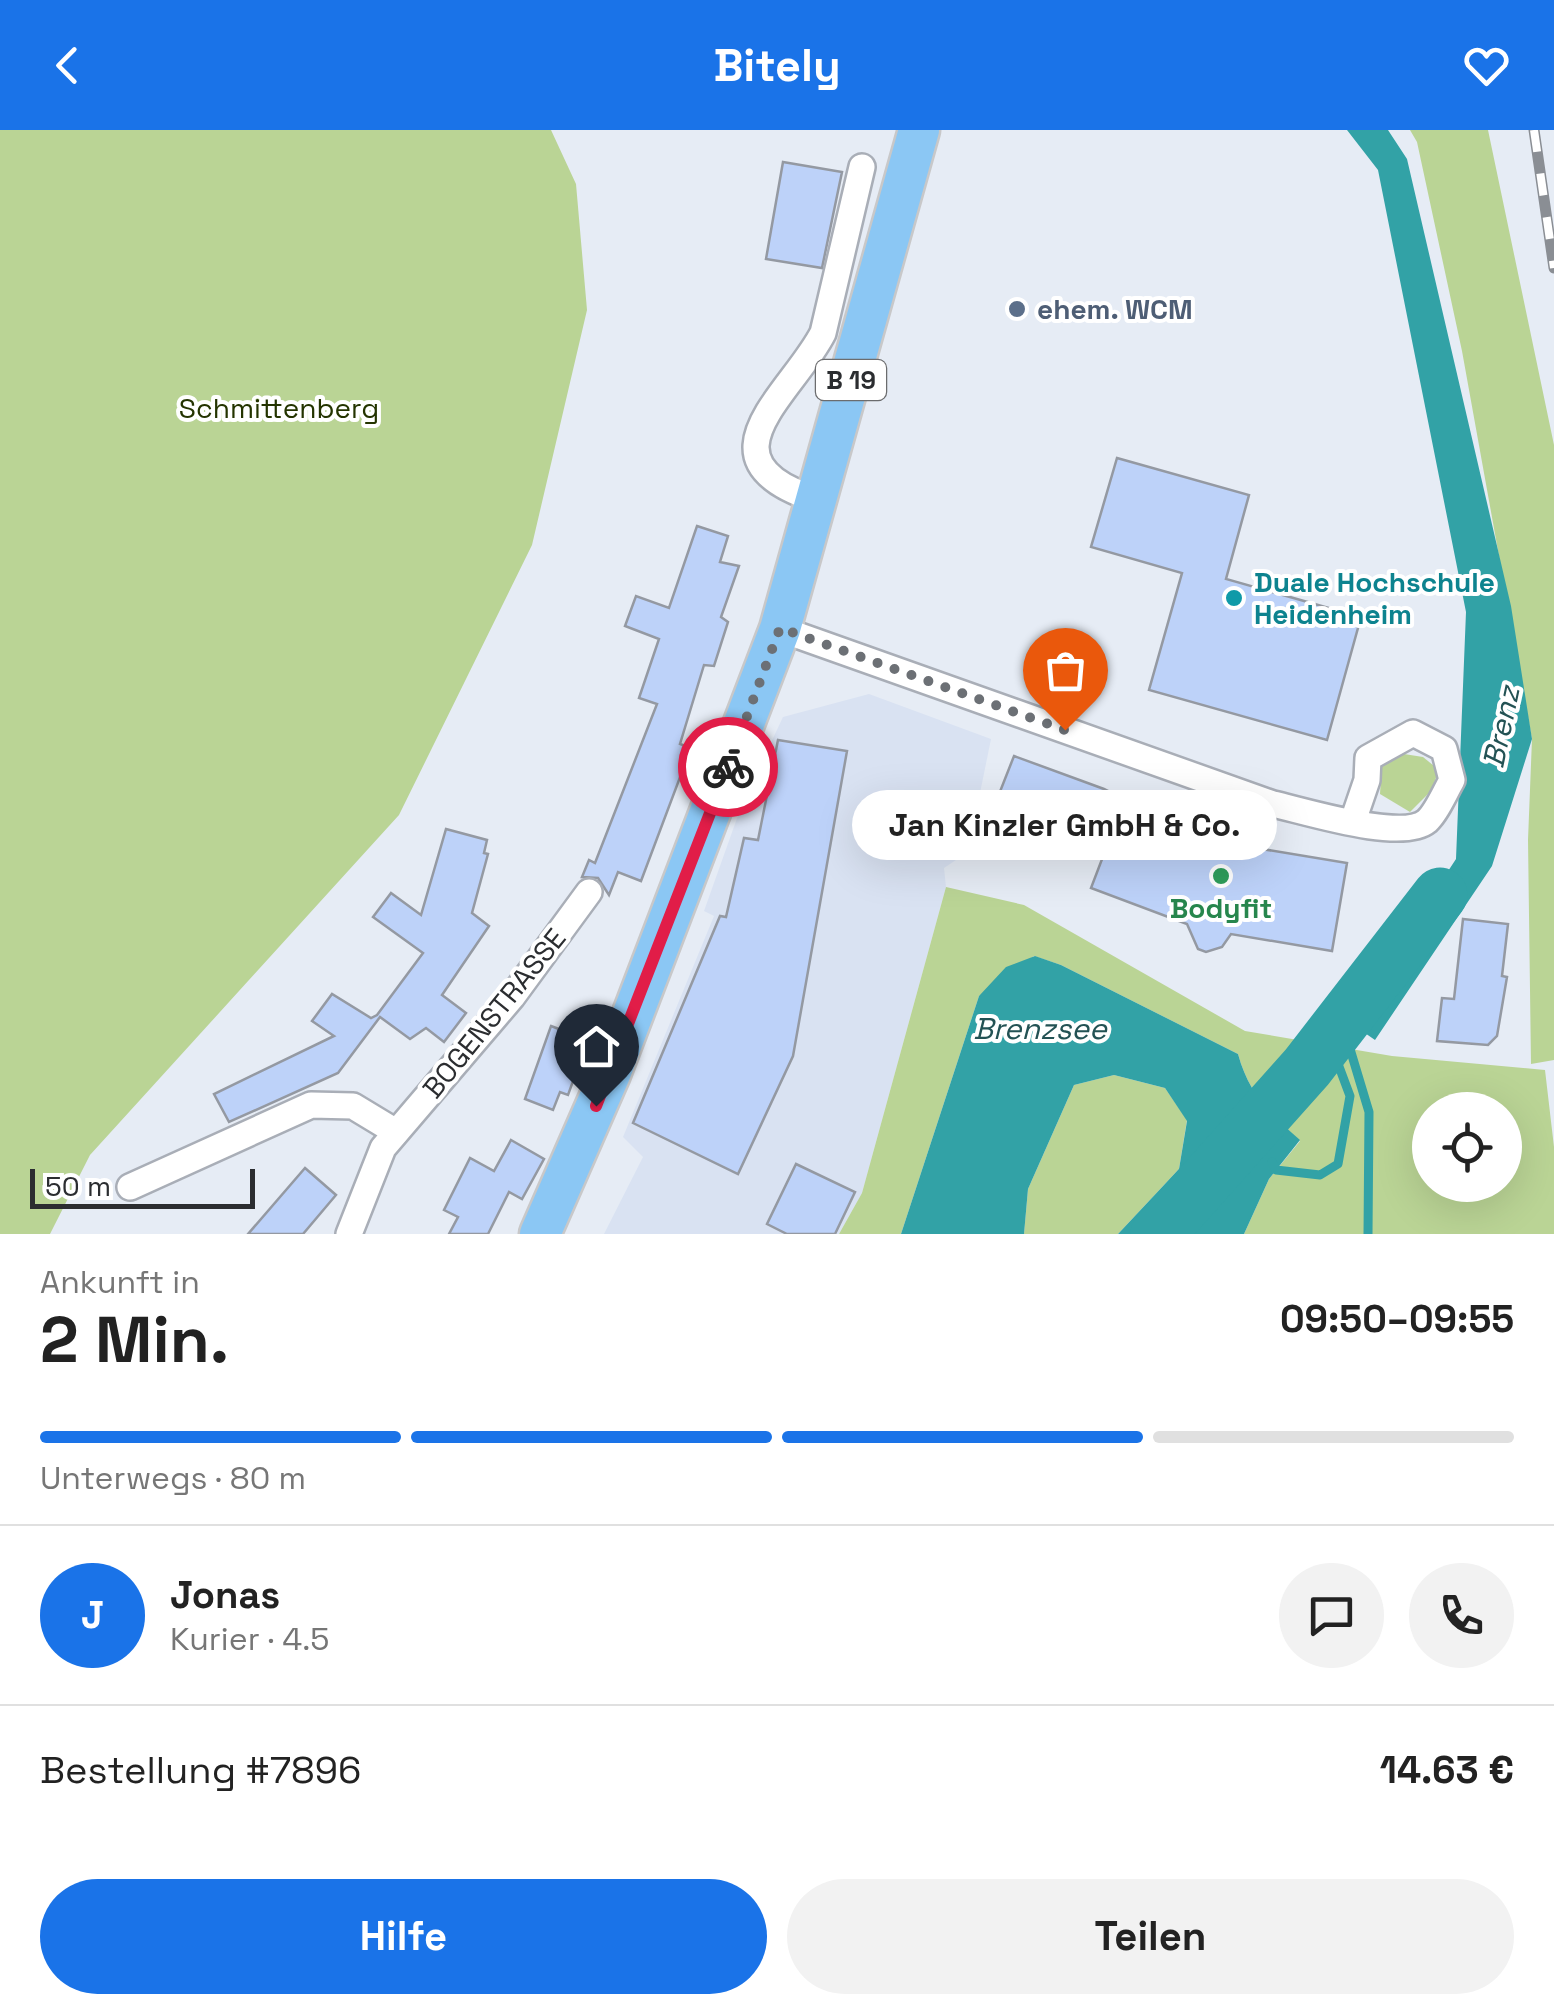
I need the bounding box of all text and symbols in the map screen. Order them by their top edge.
text: Bitely [713,37,841,94]
icon: back [40,38,95,93]
icon: heart [1459,38,1514,93]
place label: ehem. WCM [1037,291,1193,327]
marker: ehem. WCM [1006,298,1028,320]
road number: B 19 [816,360,886,400]
park label: Schmittenberg [179,390,379,426]
place label: Duale Hochschule Heidenheim [1254,564,1495,632]
marker: Duale Hochschule Heidenheim [1223,587,1245,609]
pin [1023,628,1108,731]
icon: bag [1038,643,1093,698]
water label: Brenz [1473,680,1529,771]
courier [678,717,778,817]
icon: bike [701,740,756,795]
callout: Jan Kinzler GmbH & Co. [852,790,1278,860]
text: Jan Kinzler GmbH & Co. [888,805,1241,845]
marker: Bodyfit [1210,865,1232,887]
place label: Bodyfit [1170,890,1272,926]
street label: BOGENSTRASSE [414,921,574,1105]
pin [554,1004,639,1107]
water label: Brenzsee [973,1009,1108,1048]
icon: home [569,1019,624,1074]
map controls [1412,1092,1522,1202]
button: locate [1412,1092,1522,1202]
scale bar [30,1164,255,1208]
text: 50 m [45,1168,111,1204]
text: Ankunft in [40,1262,200,1302]
text: 09:50–09:55 [1280,1295,1514,1343]
text: 2 Min. [40,1298,229,1381]
text: Unterwegs · 80 m [40,1458,306,1498]
button: chat [1279,1563,1384,1668]
button: phone [1409,1563,1514,1668]
text: Jonas [170,1571,280,1619]
text: J [81,1591,104,1639]
text: Kurier · 4.5 [170,1619,329,1659]
text: Bestellung #7896 [40,1746,361,1794]
text: 14.63 € [1380,1746,1514,1794]
button: Hilfe [40,1879,767,1994]
button: Teilen [787,1879,1514,1994]

